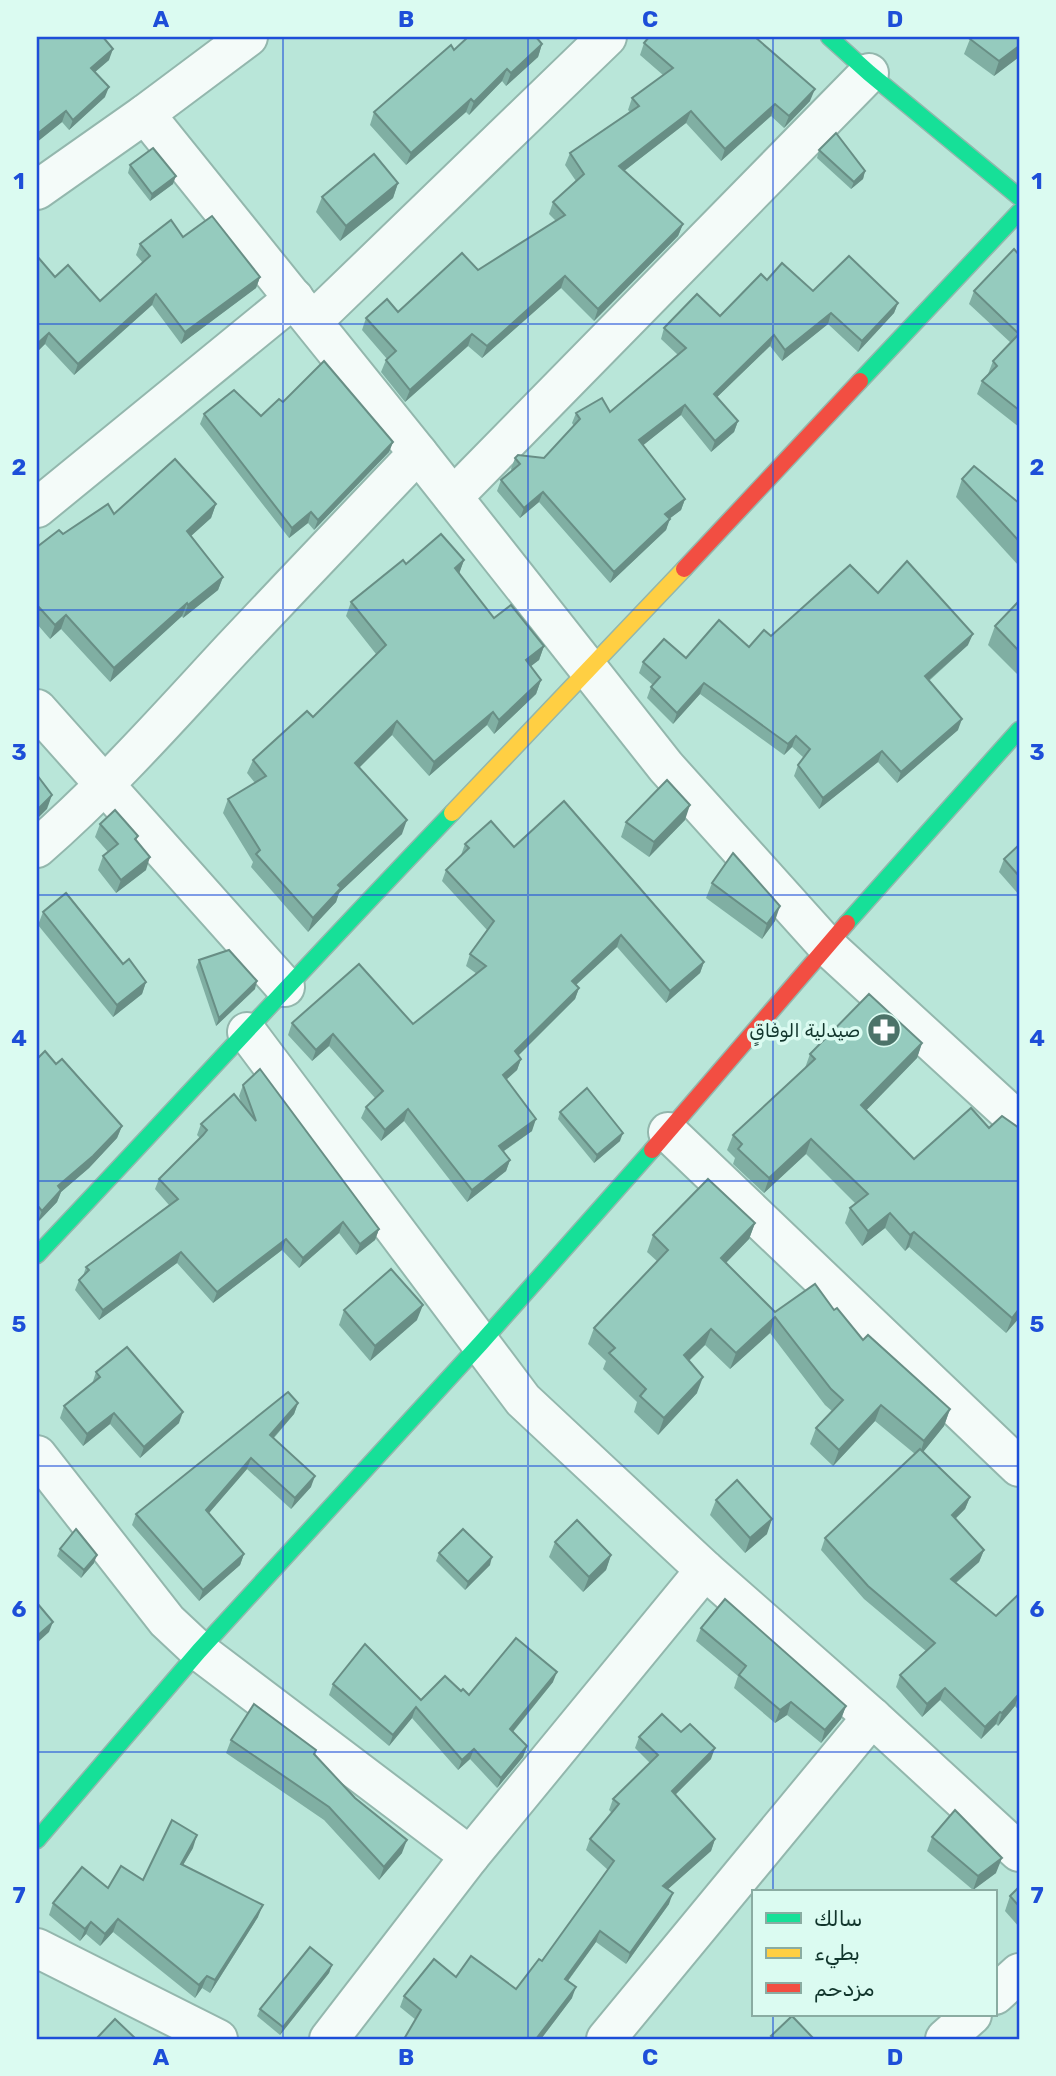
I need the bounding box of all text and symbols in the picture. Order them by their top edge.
text: A [153,5,170,33]
text: B [398,5,414,33]
text: C [642,5,658,33]
text: D [887,5,903,33]
text: 1 [13,167,25,195]
text: 1 [1031,167,1043,195]
text: 2 [12,453,26,481]
text: 2 [1030,453,1044,481]
text: 3 [11,738,27,766]
text: 3 [1029,738,1045,766]
pharmacy icon: صيدلية الوفاقٍ [865,1011,903,1049]
place label: صيدلية الوفاقٍ [749,1019,860,1046]
text: 4 [11,1024,27,1052]
text: 4 [1029,1024,1045,1052]
text: 5 [12,1310,27,1338]
text: 5 [1030,1310,1045,1338]
text: 6 [12,1595,27,1623]
text: 6 [1030,1595,1045,1623]
text: 7 [12,1881,26,1909]
text: 7 [1030,1881,1044,1909]
legend [752,1890,996,2016]
text: سالك [814,1906,862,1931]
text: بطيء [814,1940,860,1969]
text: مزدحم [814,1976,874,2003]
text: A [153,2043,170,2071]
text: B [398,2043,414,2071]
text: C [642,2043,658,2071]
text: D [887,2043,903,2071]

